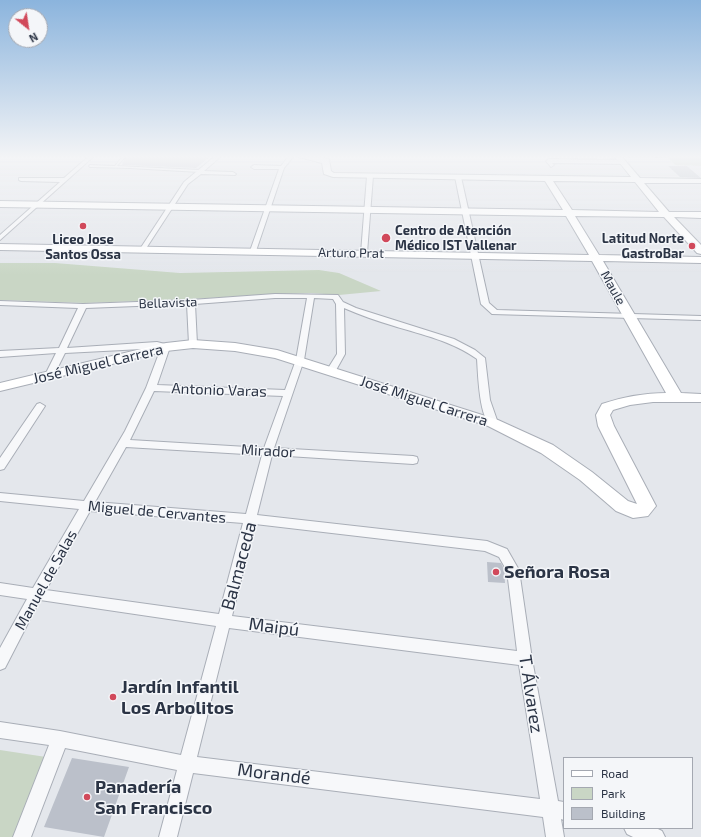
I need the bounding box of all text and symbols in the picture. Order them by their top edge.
north arrow [8,8,48,48]
text: N [27,30,40,46]
marker: Liceo Jose Santos Ossa [78,221,88,231]
place label: Centro de Atención Médico IST Vallenar [395,223,517,254]
place label: Latitud Norte GastroBar [602,231,684,262]
place label: Liceo Jose Santos Ossa [45,232,121,263]
marker: Centro de Atención Médico IST Vallenar [380,232,392,244]
marker: Latitud Norte GastroBar [687,241,697,251]
street label: Arturo Prat [318,245,384,261]
street label: Maule [597,268,629,308]
street label: Bellavista [138,294,198,312]
street label: José Miguel Carrera [31,340,165,388]
street label: José Miguel Carrera [358,372,490,430]
street label: Antonio Varas [171,379,267,401]
street label: Mirador [240,441,296,461]
street label: Miguel de Cervantes [87,497,227,527]
street label: Balmaceda [217,519,261,613]
street label: Manuel de Salas [11,527,81,633]
place label: Señora Rosa [504,561,610,583]
marker: Señora Rosa [491,567,501,577]
street label: Maipú [247,613,301,641]
street label: T. Álvarez [514,653,548,735]
place label: Jardín Infantil Los Arbolitos [121,676,239,718]
marker: Jardín Infantil Los Arbolitos [108,692,118,702]
legend [563,757,693,829]
street label: Morandé [236,759,312,789]
text: Road [601,766,629,780]
place label: Panadería San Francisco [95,776,212,818]
text: Park [601,786,626,800]
marker: Panadería San Francisco [82,792,92,802]
text: Building [601,806,645,820]

